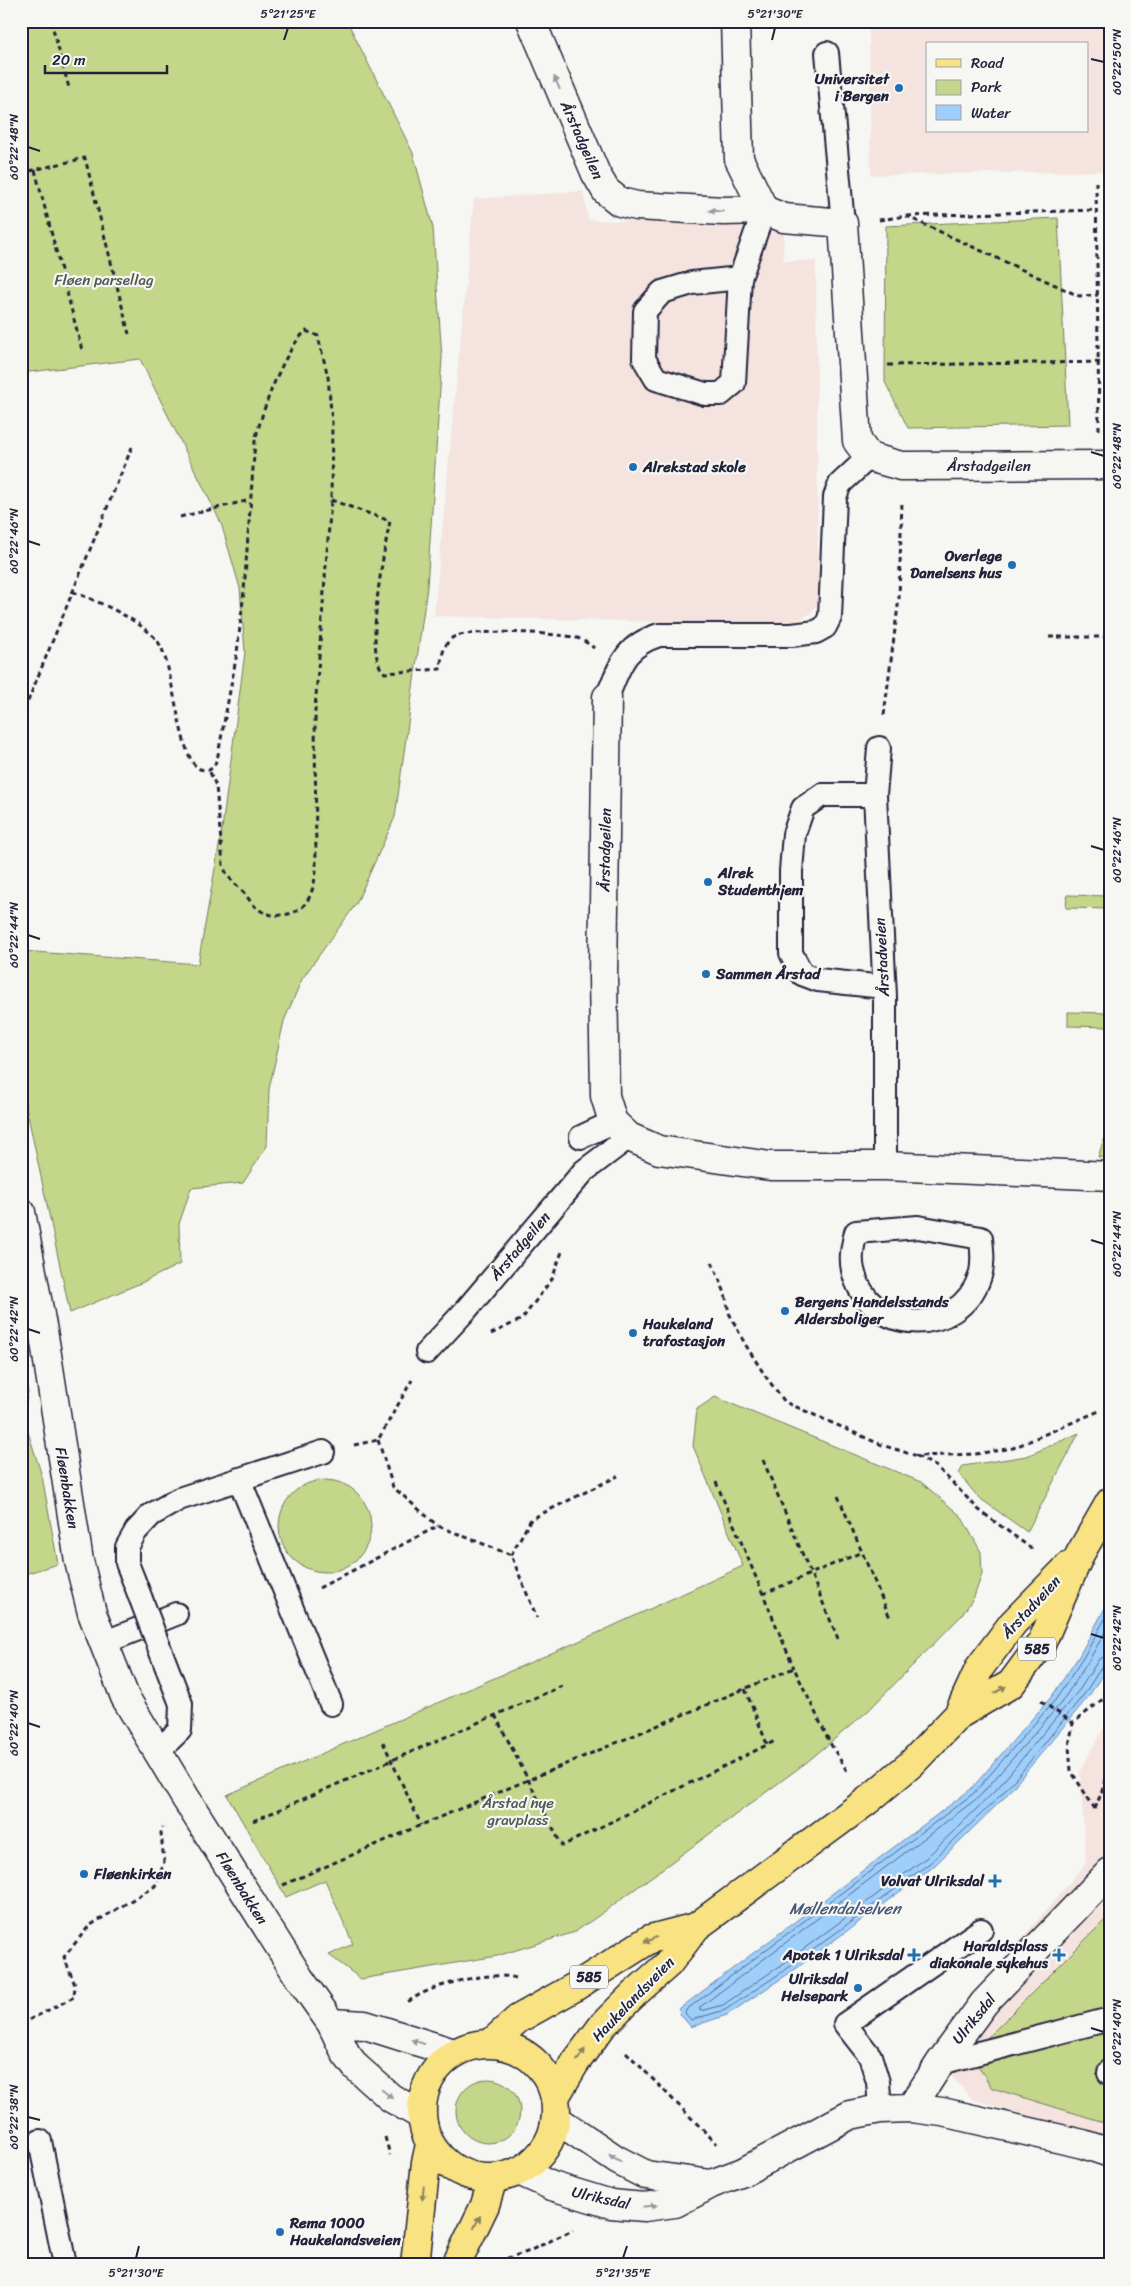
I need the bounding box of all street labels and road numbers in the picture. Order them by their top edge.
street label: Årstadgeilen [553,95,611,184]
street label: Årstadgeilen [946,453,1031,479]
street label: Årstadgeilen [591,808,619,893]
street label: Årstadveien [867,917,897,998]
street label: Årstadgeilen [482,1206,557,1287]
street label: Fløenbakken [48,1445,86,1531]
street label: Årstadveien [994,1569,1067,1646]
road number: 585 [1018,1638,1056,1660]
street label: Fløenbakken [209,1846,275,1930]
street label: Haukelandsveien [585,1950,681,2048]
road number: 585 [570,1965,608,1988]
street label: Ulriksdal [945,1987,1003,2050]
street label: Ulriksdal [569,2179,633,2217]

